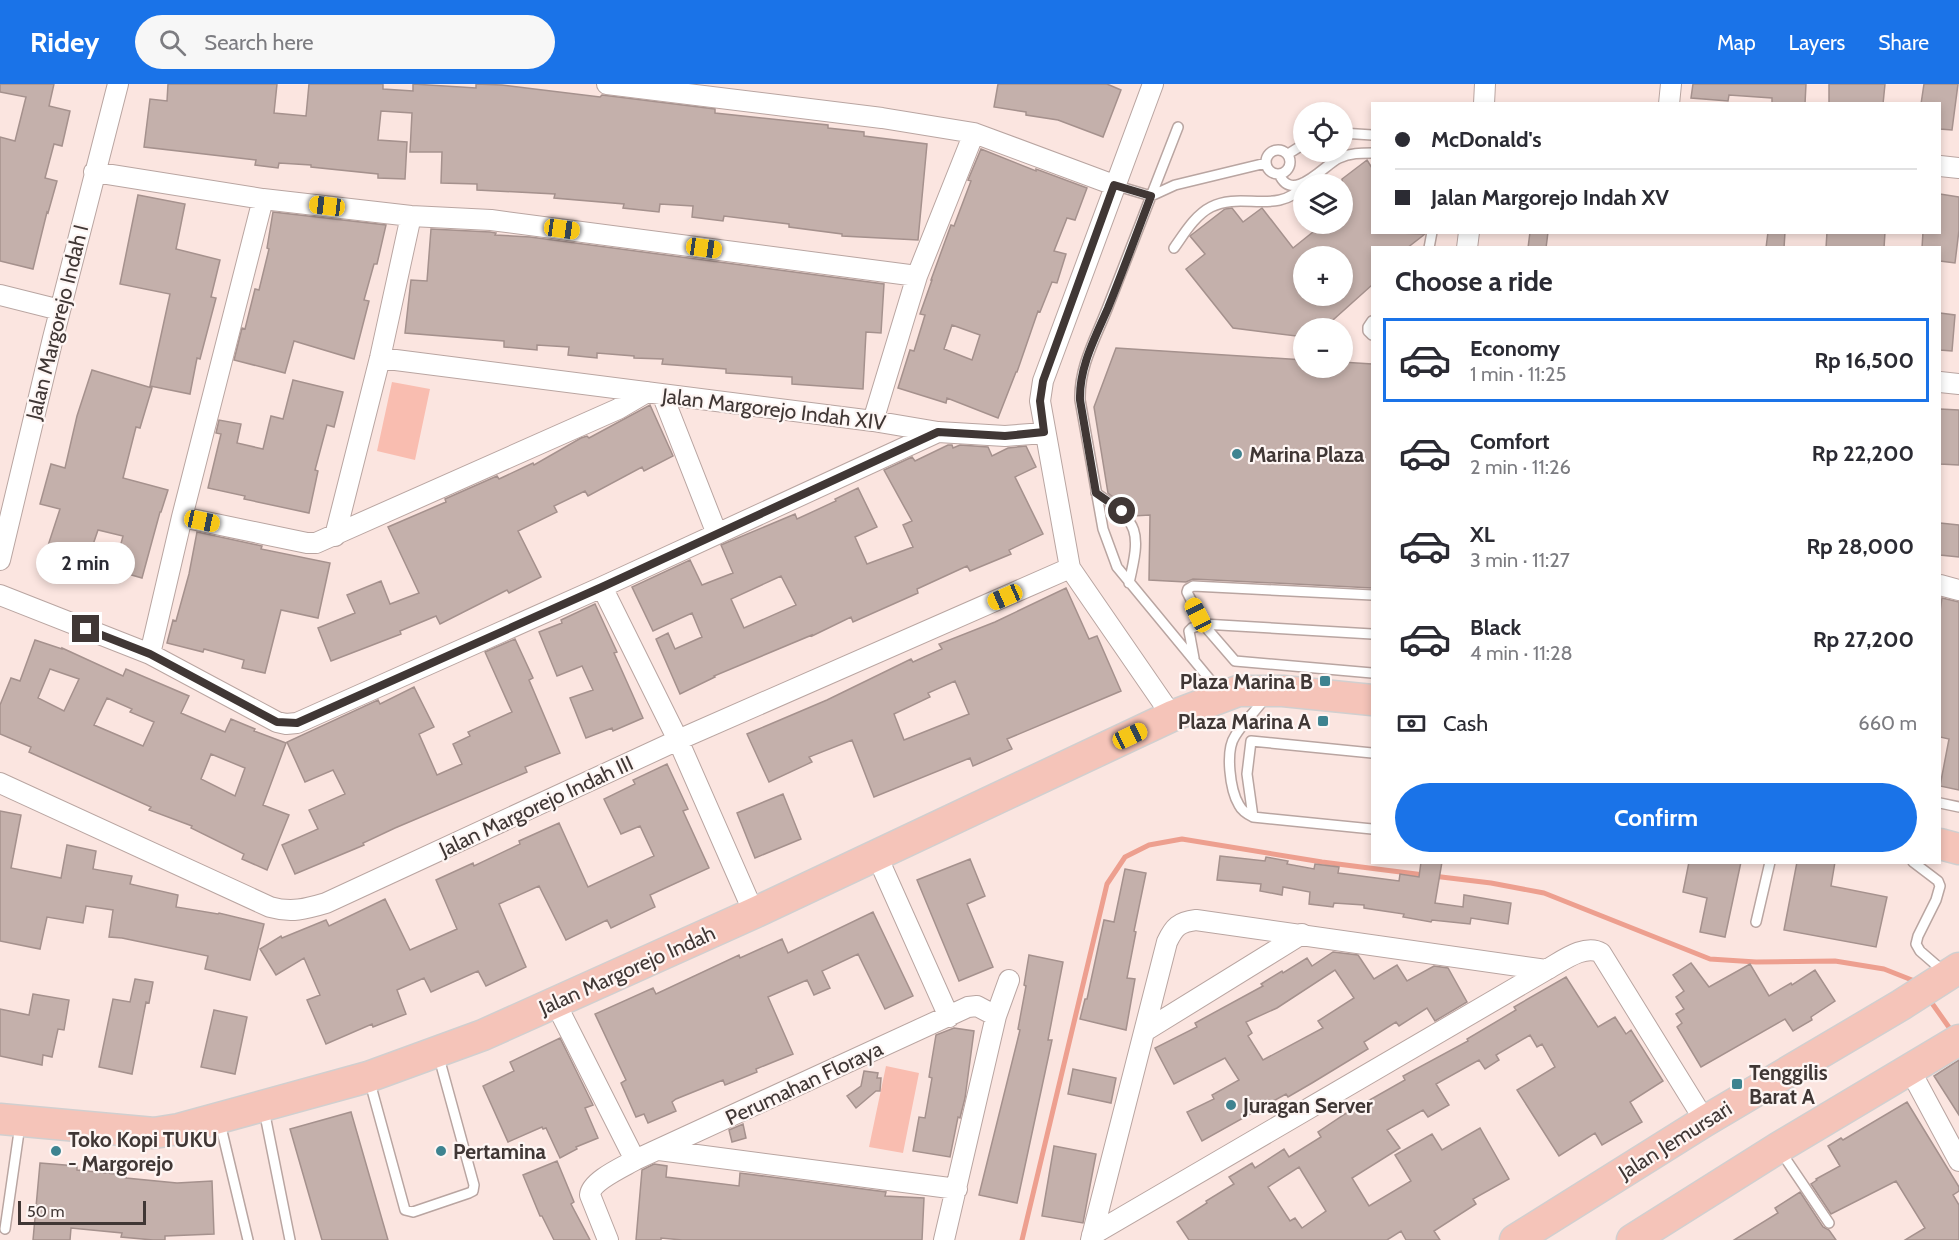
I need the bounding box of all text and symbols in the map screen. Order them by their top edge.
search box [135,15,555,69]
text: Ridey [30,25,99,59]
icon: search [156,26,189,59]
text: Search here [204,29,314,56]
text: Map [1717,30,1756,55]
text: Layers [1789,30,1845,55]
text: Share [1878,30,1929,55]
map controls [1293,102,1353,378]
button: locate [1293,102,1353,162]
text: McDonald's [1431,126,1542,153]
button: layers [1293,174,1353,234]
text: Jalan Margorejo Indah XV [1431,184,1669,211]
car [308,195,346,217]
car [543,218,581,240]
street label: Jalan Margorejo Indah I [20,222,94,423]
car [685,237,723,259]
button: + [1293,246,1353,306]
text: Choose a ride [1395,265,1553,298]
button: − [1293,318,1353,378]
icon: car [1398,333,1452,387]
text: Economy [1470,335,1560,362]
text: Rp 16,500 [1814,347,1914,374]
text: 1 min · 11:25 [1470,362,1566,386]
street label: Jalan Margorejo Indah XIV [659,383,888,436]
icon: car [1398,426,1452,480]
text: Comfort [1470,428,1549,455]
text: Rp 22,200 [1812,440,1914,467]
place label: Marina Plaza [1249,442,1365,467]
marker: Marina Plaza [1230,447,1244,461]
text: 2 min · 11:26 [1470,455,1571,479]
route start [1108,497,1135,524]
car [183,508,221,534]
icon: car [1398,519,1452,573]
text: XL [1470,521,1495,548]
text: Rp 28,000 [1806,533,1914,560]
callout: 2 min [36,542,136,584]
text: 3 min · 11:27 [1470,548,1570,572]
text: 2 min [61,551,110,575]
car [985,581,1025,613]
car [1182,595,1214,635]
icon: car [1398,612,1452,666]
text: Black [1470,614,1521,641]
route end [72,615,99,642]
text: Rp 27,200 [1813,626,1914,653]
text: 4 min · 11:28 [1470,641,1573,665]
place label: Plaza Marina B [1180,669,1313,694]
marker: Plaza Marina B [1318,674,1332,688]
icon: cash [1395,707,1428,740]
place label: Plaza Marina A [1178,709,1312,734]
text: Cash [1443,710,1488,737]
text: 660 m [1858,711,1917,735]
marker: Plaza Marina A [1316,714,1330,728]
car [1110,720,1150,752]
street label: Jalan Margorejo Indah III [434,750,637,863]
button: Confirm [1395,783,1917,852]
street label: Jalan Margorejo Indah [534,920,719,1021]
street label: Perumahan Floraya [721,1036,887,1130]
place label: Tenggilis Barat A [1749,1060,1828,1109]
marker: Tenggilis Barat A [1730,1077,1744,1091]
place label: Juragan Server [1242,1093,1373,1118]
street label: Jalan Jemursari [1613,1095,1736,1185]
marker: Juragan Server [1224,1098,1238,1112]
place label: Toko Kopi TUKU - Margorejo [68,1127,218,1176]
place label: Pertamina [453,1139,547,1164]
marker: Toko Kopi TUKU - Margorejo [49,1144,63,1158]
marker: Pertamina [434,1144,448,1158]
scale bar [18,1198,146,1226]
text: 50 m [27,1202,64,1221]

